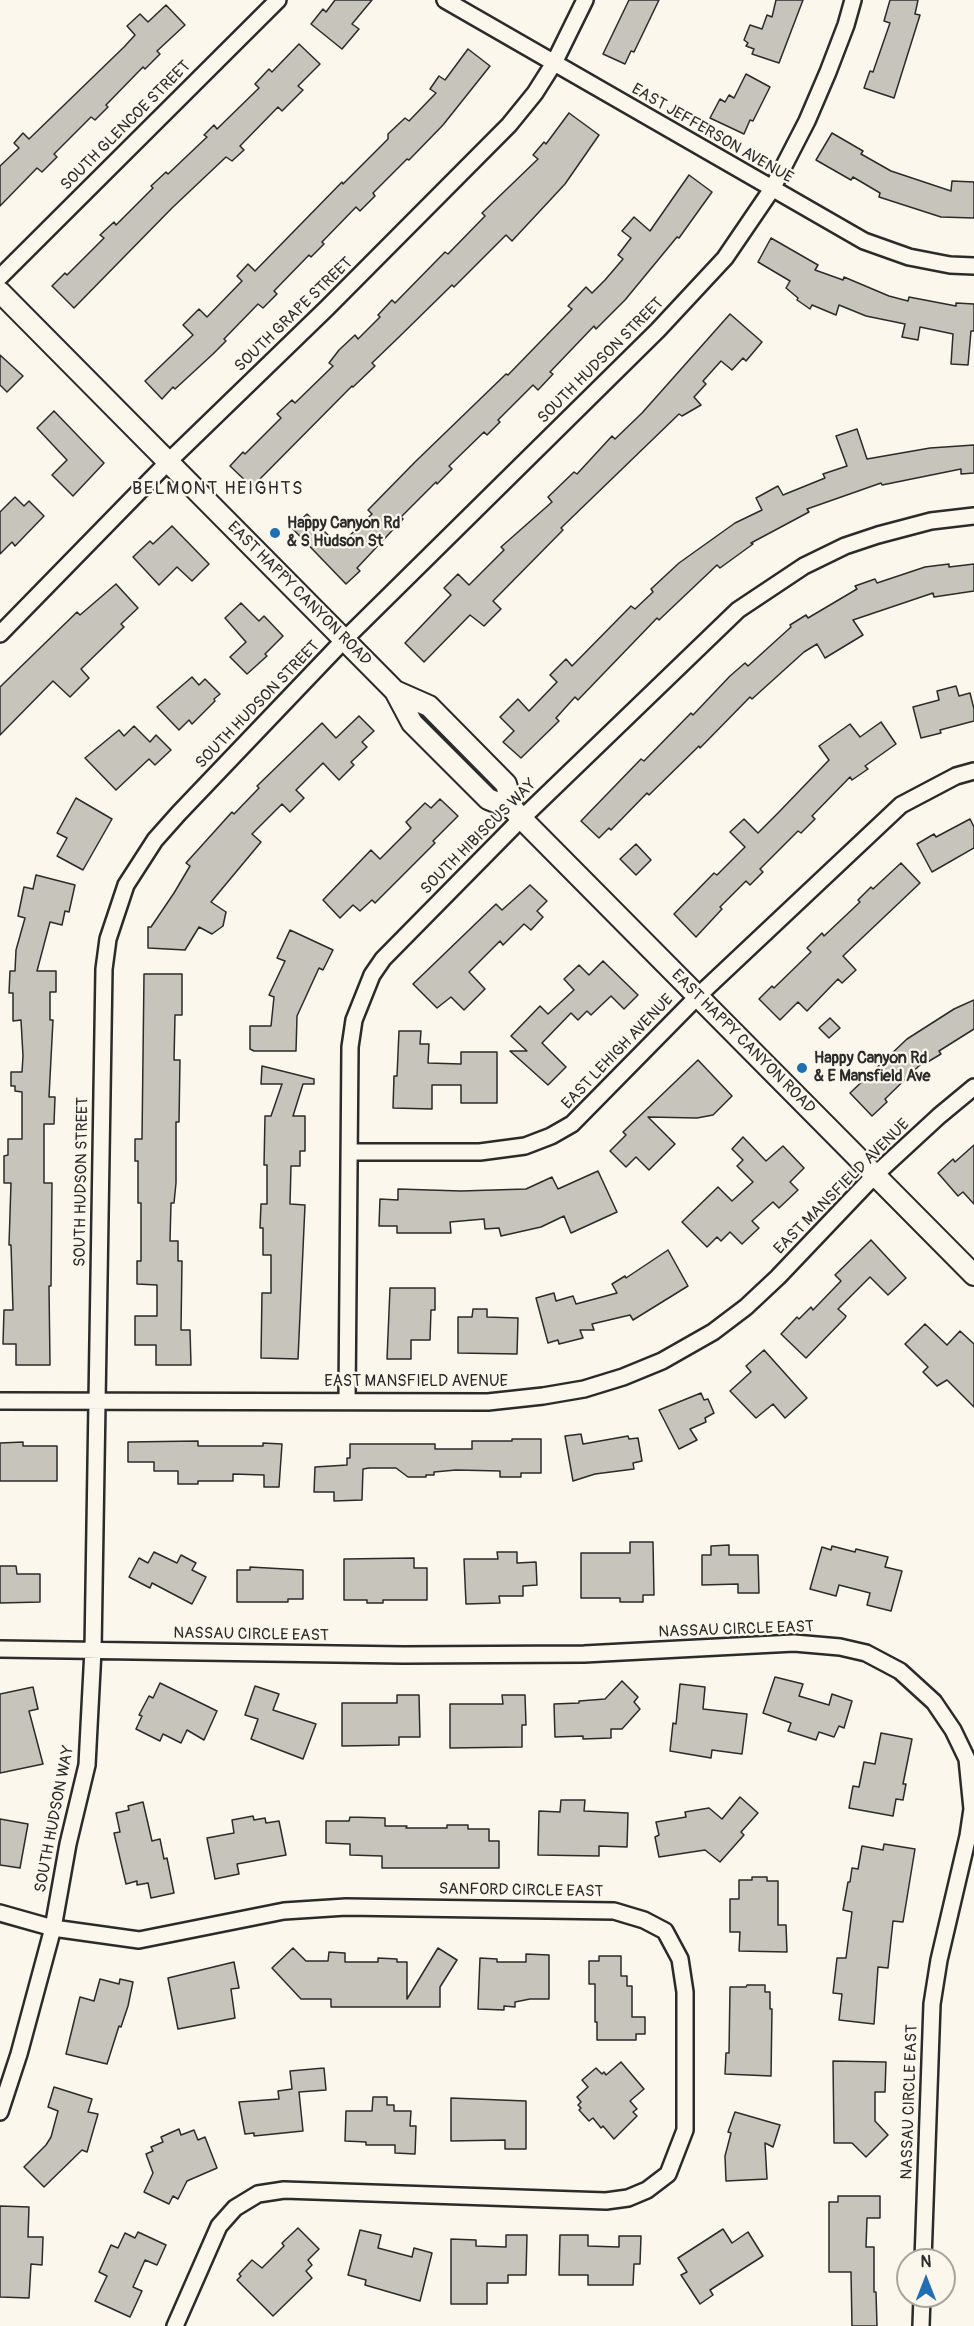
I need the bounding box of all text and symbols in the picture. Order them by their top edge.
street label: SOUTH GLENCOE STREET [57,57,195,195]
street label: EAST JEFFERSON AVENUE [628,80,796,188]
street label: SOUTH GRAPE STREET [231,254,357,376]
street label: SOUTH HUDSON STREET [534,294,668,428]
district label: BELMONT HEIGHTS [132,478,304,500]
place label: Happy Canyon Rd & S Hudson St [287,514,400,552]
street label: EAST HAPPY CANYON ROAD [223,518,375,670]
marker: Happy Canyon Rd & S Hudson St [268,526,282,540]
street label: SOUTH HUDSON STREET [192,637,324,773]
street label: SOUTH HIBISCUS WAY [417,775,541,899]
street label: EAST HAPPY CANYON ROAD [667,966,819,1118]
street label: EAST LEHIGH AVENUE [558,990,678,1114]
place label: Happy Canyon Rd & E Mansfield Ave [814,1049,931,1087]
marker: Happy Canyon Rd & E Mansfield Ave [795,1061,809,1075]
street label: SOUTH HUDSON STREET [71,1097,93,1267]
street label: EAST MANSFIELD AVENUE [770,1115,914,1259]
street label: EAST MANSFIELD AVENUE [324,1372,508,1392]
street label: NASSAU CIRCLE EAST [658,1618,814,1642]
street label: NASSAU CIRCLE EAST [173,1624,329,1646]
street label: SOUTH HUDSON WAY [31,1744,79,1894]
street label: SANFORD CIRCLE EAST [439,1880,603,1902]
street label: NASSAU CIRCLE EAST [898,2024,922,2180]
north arrow [896,2248,956,2308]
text: N [921,2252,931,2272]

